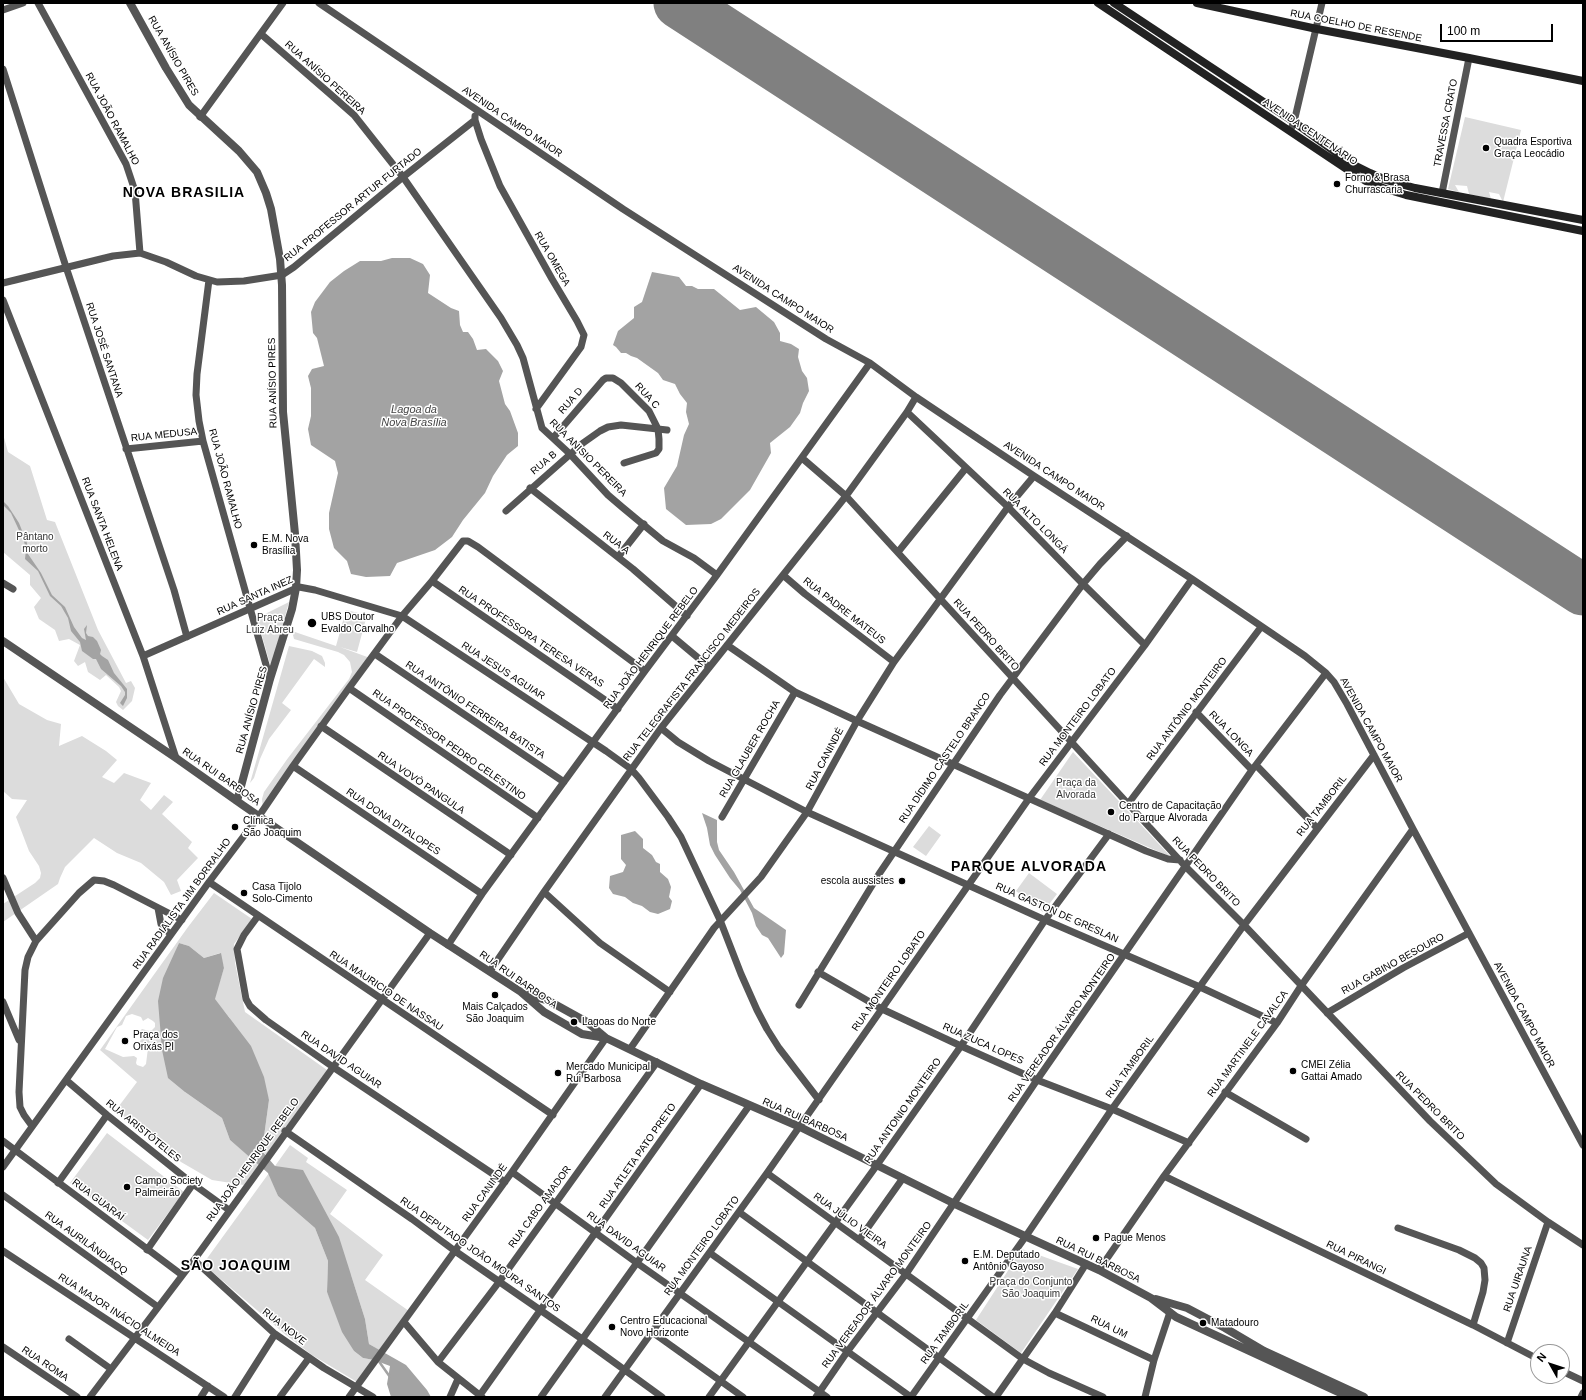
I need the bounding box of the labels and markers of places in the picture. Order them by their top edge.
place label: Quadra Esportiva Graça Leocádio [1494,136,1572,160]
marker: Quadra Esportiva Graça Leocádio [1481,143,1491,153]
place label: Forno & Brasa Churrascaria [1345,172,1409,196]
marker: Forno & Brasa Churrascaria [1332,179,1342,189]
place label: E.M. Nova Brasília [262,533,309,556]
marker: E.M. Nova Brasília [249,540,259,550]
place label: UBS Doutor Evaldo Carvalho [321,611,394,634]
marker: UBS Doutor Evaldo Carvalho [306,617,318,629]
place label: Centro de Capacitação do Parque Alvorada [1119,800,1221,824]
marker: Centro de Capacitação do Parque Alvorada [1106,807,1116,817]
place label: Clínica São Joaquim [243,815,301,838]
marker: Clínica São Joaquim [230,822,240,832]
place label: escola aussistes [821,875,894,887]
marker: escola aussistes [897,876,907,886]
place label: Casa Tijolo Solo-Cimento [252,881,313,904]
marker: Casa Tijolo Solo-Cimento [239,888,249,898]
marker: Mais Calçados São Joaquim [490,990,500,1000]
place label: Mais Calçados São Joaquim [462,1001,528,1024]
place label: Lagoas do Norte [582,1016,656,1028]
marker: Lagoas do Norte [569,1017,579,1027]
place label: Praça dos Orixás PI [133,1029,178,1052]
marker: Praça dos Orixás PI [120,1036,130,1046]
place label: CMEI Zélia Gattai Amado [1301,1059,1362,1082]
place label: Mercado Municipal Rui Barbosa [566,1061,650,1084]
marker: CMEI Zélia Gattai Amado [1288,1066,1298,1076]
marker: Mercado Municipal Rui Barbosa [553,1068,563,1078]
place label: Campo Society Palmeirão [135,1175,203,1198]
marker: Campo Society Palmeirão [122,1182,132,1192]
place label: Pague Menos [1104,1232,1166,1244]
marker: Pague Menos [1091,1233,1101,1243]
place label: E.M. Deputado Antônio Gayoso [973,1249,1044,1272]
marker: E.M. Deputado Antônio Gayoso [960,1256,970,1266]
place label: Centro Educacional Novo Horizonte [620,1315,707,1338]
place label: Matadouro [1211,1317,1259,1329]
marker: Matadouro [1198,1318,1208,1328]
marker: Centro Educacional Novo Horizonte [607,1322,617,1332]

